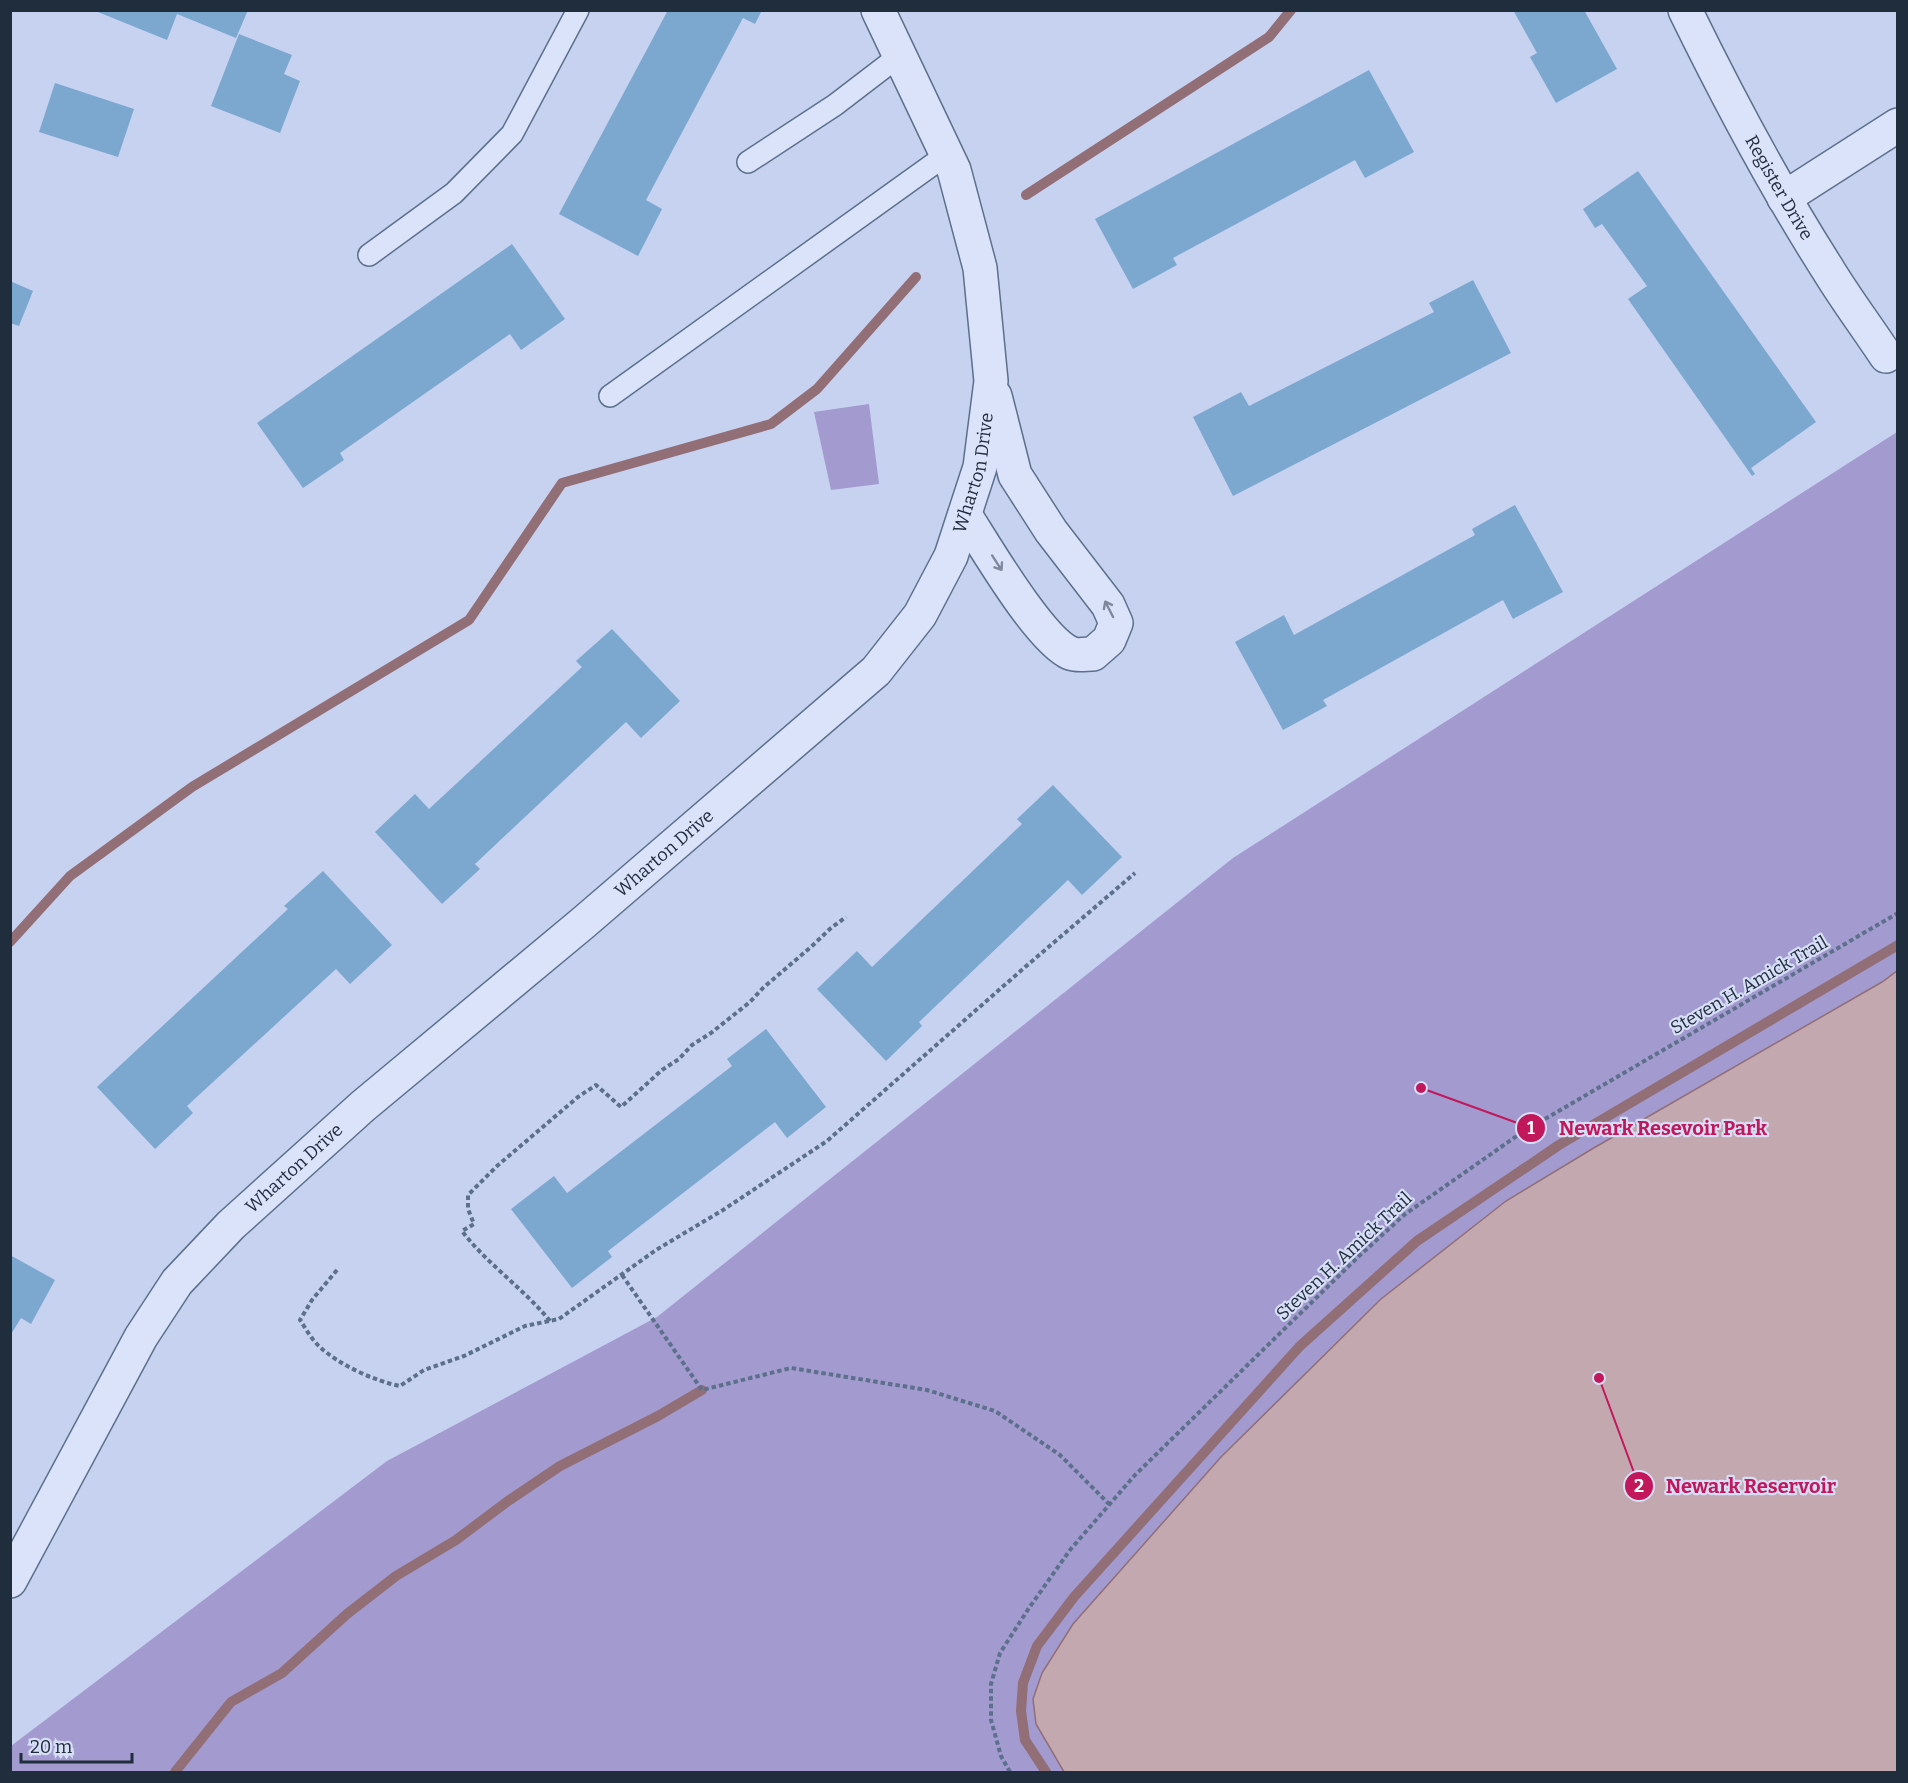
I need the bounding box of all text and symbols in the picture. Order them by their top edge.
street label: Register Drive [1740,131,1818,244]
street label: Wharton Drive [948,411,998,536]
one-way arrow [990,555,1003,572]
one-way arrow [1103,601,1115,619]
street label: Wharton Drive [610,805,718,902]
street label: Steven H. Amick Trail [1667,931,1831,1039]
callout: Newark Resevoir Park [1516,1109,1779,1147]
text: Newark Resevoir Park [1559,1116,1767,1140]
text: 1 [1527,1117,1535,1139]
street label: Wharton Drive [241,1119,347,1218]
street label: Steven H. Amick Trail [1272,1187,1416,1325]
callout: Newark Reservoir [1624,1467,1848,1505]
text: Newark Reservoir [1666,1474,1837,1498]
text: 2 [1634,1475,1644,1497]
scale bar [21,1726,132,1764]
text: 20 m [30,1736,72,1758]

